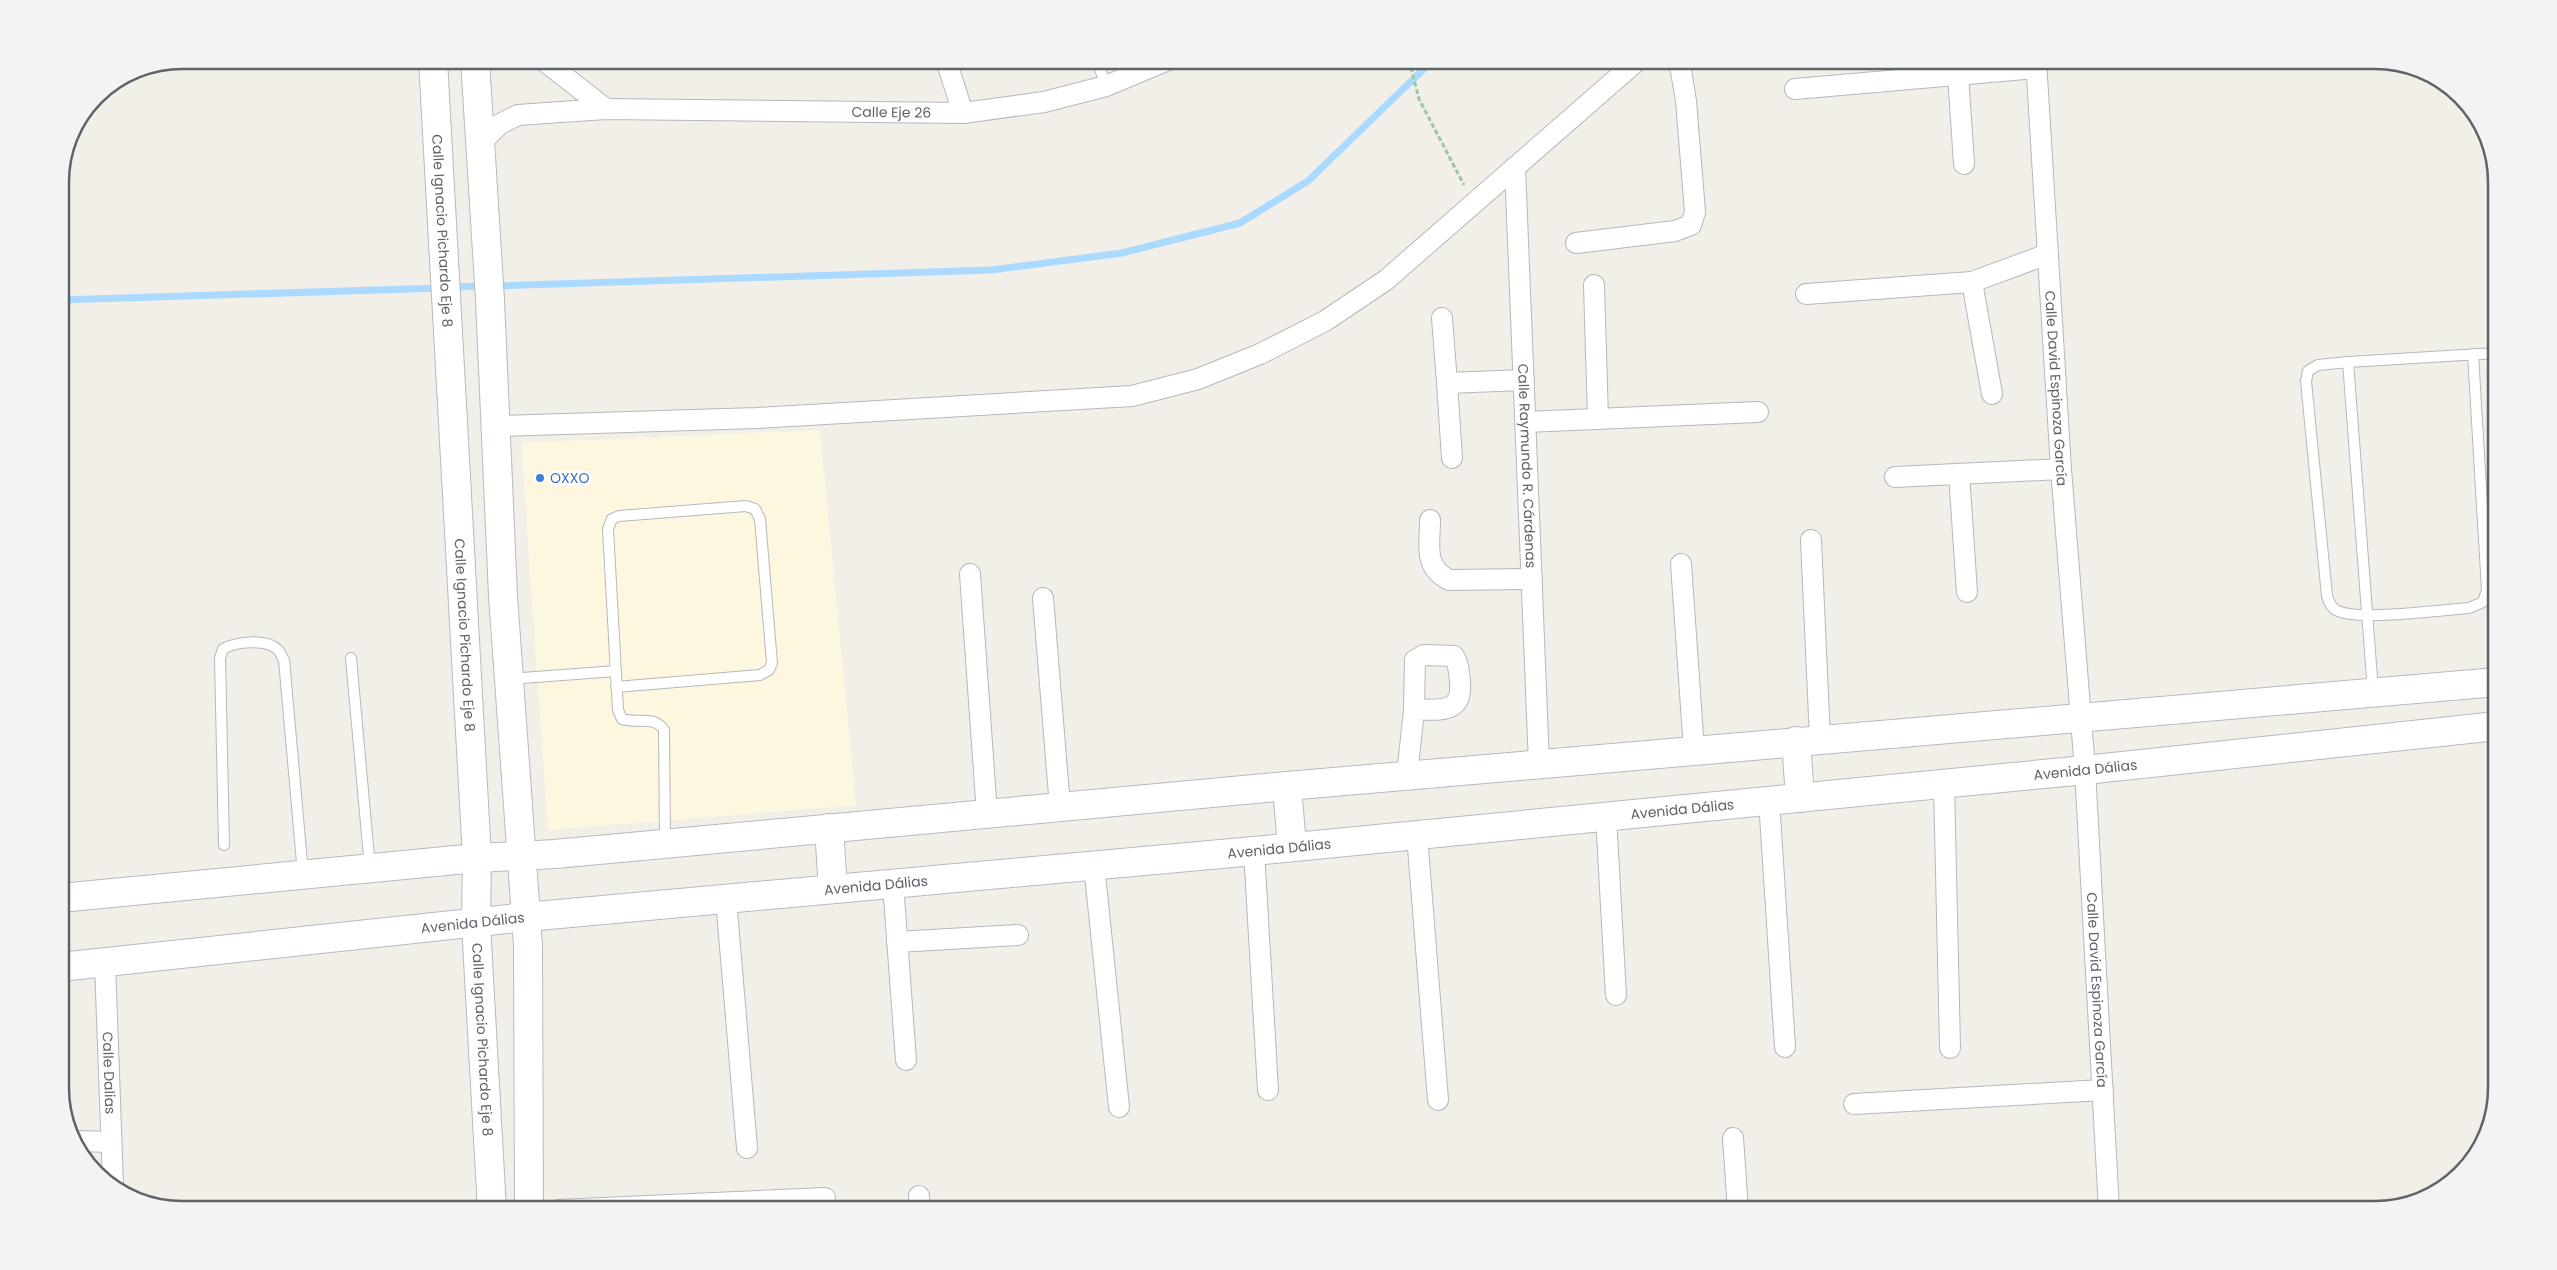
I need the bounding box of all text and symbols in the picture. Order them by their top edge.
street label: Calle Eje 26 [851,102,931,123]
street label: Calle Ignacio Pichardo Eje 8 [427,134,458,328]
street label: Calle David Espinoza García [2040,290,2072,487]
street label: Calle Raymundo R. Cárdenas [1513,363,1541,568]
place label: OXXO [550,468,589,488]
marker: OXXO [534,472,546,484]
street label: Calle Ignacio Pichardo Eje 8 [449,538,480,732]
street label: Avenida Dálias [2033,754,2138,785]
street label: Avenida Dálias [1630,794,1735,824]
street label: Avenida Dálias [1226,834,1332,863]
street label: Avenida Dálias [823,871,929,900]
street label: Calle David Espinoza García [2082,892,2112,1088]
street label: Avenida Dálias [420,907,525,938]
street label: Calle Ignacio Pichardo Eje 8 [467,942,498,1137]
street label: Calle Dalias [97,1031,120,1115]

